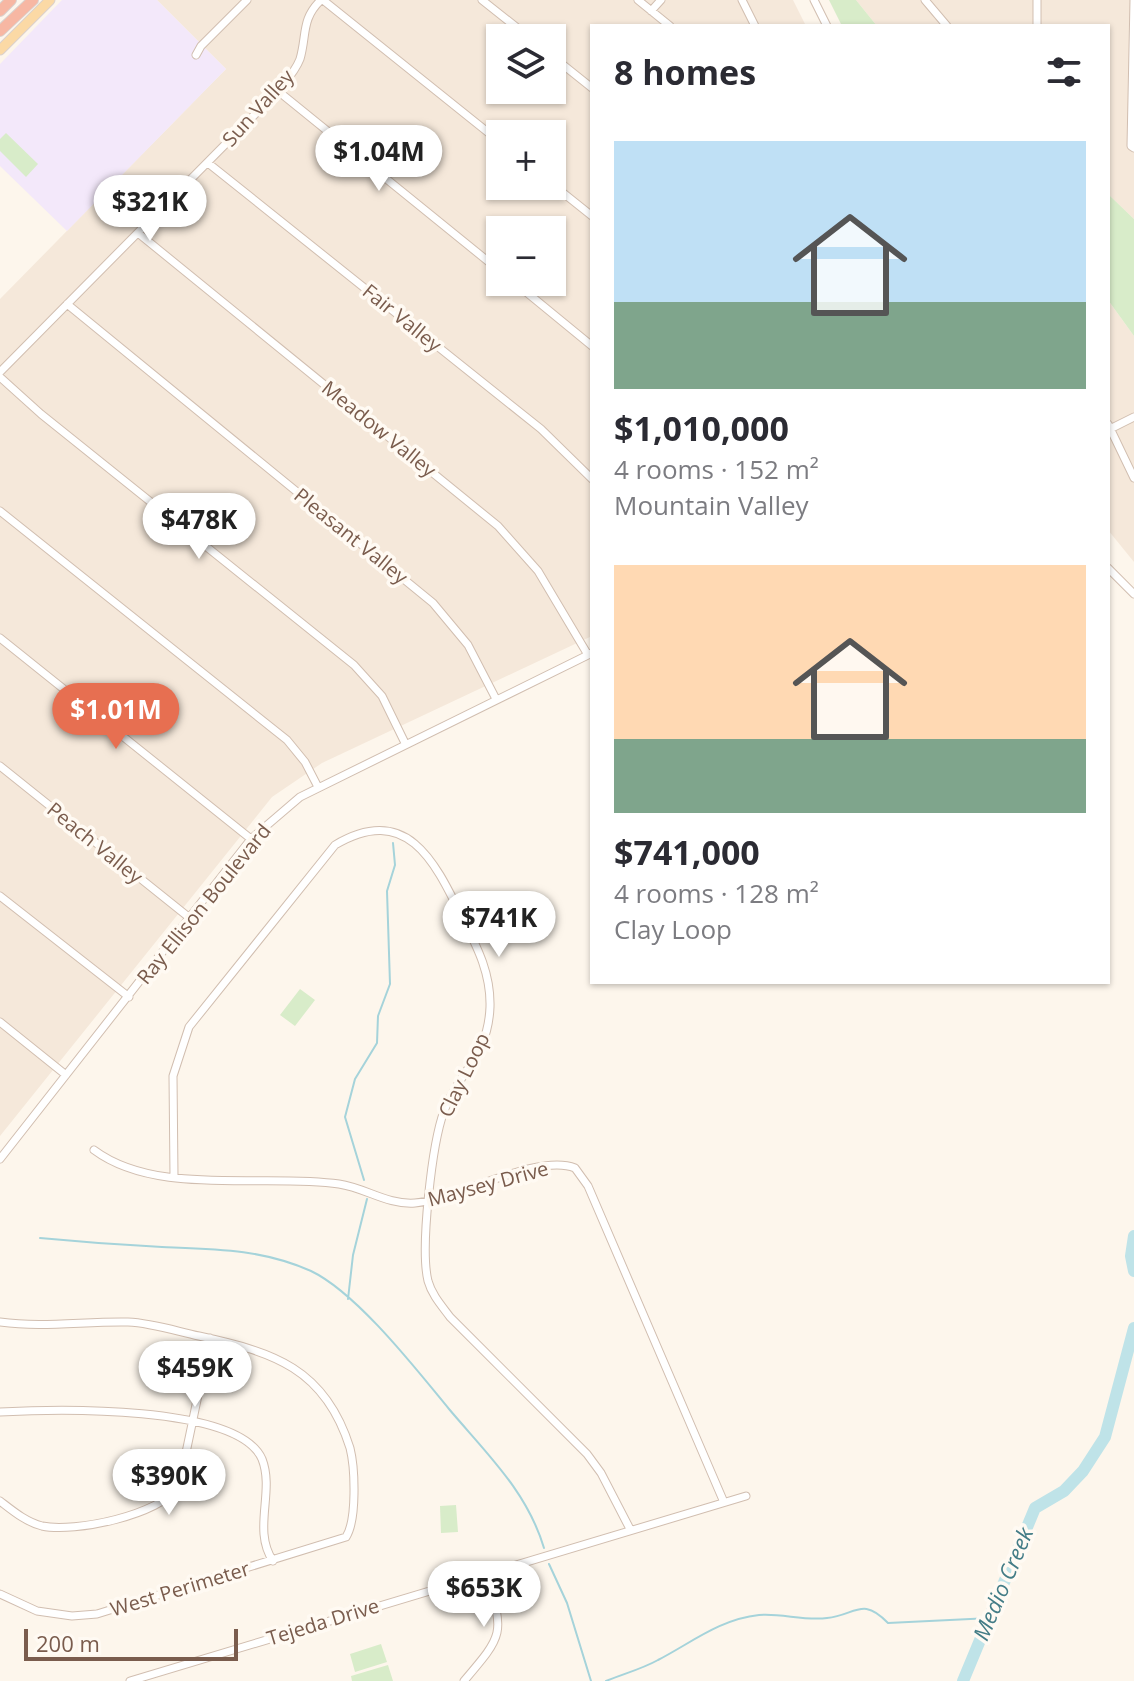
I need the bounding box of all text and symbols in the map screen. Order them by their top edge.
map controls [486,24,566,296]
button: layers [486,24,566,104]
text: 8 homes [614,49,756,95]
icon: filters [1042,50,1086,94]
street label: Sun Valley [216,63,300,152]
button: + [486,120,566,200]
pin: $1.04M [314,125,444,193]
text: $1.04M [333,133,425,169]
pin: $321K [94,175,206,243]
text: $321K [112,183,188,219]
icon: home [778,193,922,337]
button: − [486,216,566,296]
street label: Fair Valley [357,277,448,358]
street label: Meadow Valley [317,374,443,484]
text: $1,010,000 [614,405,789,451]
text: 4 rooms · 152 m² [614,451,819,487]
street label: Pleasant Valley [289,481,415,590]
text: Mountain Valley [614,487,809,523]
pin: $478K [143,493,255,561]
text: $478K [161,501,237,537]
icon: home [778,617,922,761]
pin: $1.01M [51,683,181,751]
text: $1.01M [70,691,162,727]
street label: Peach Valley [42,796,150,890]
street label: Ray Ellison Boulevard [131,818,277,989]
text: $741,000 [614,829,760,875]
text: 4 rooms · 128 m² [614,875,819,911]
pin: $741K [443,891,555,959]
text: $741K [461,899,537,935]
text: Clay Loop [614,911,732,947]
street label: Clay Loop [432,1028,496,1121]
street label: Maysey Drive [424,1154,551,1213]
pin: $459K [139,1341,251,1409]
text: $459K [157,1349,233,1385]
pin: $390K [113,1449,225,1517]
text: $390K [131,1457,207,1493]
water label: Medio Creek [965,1521,1040,1645]
street label: West Perimeter [107,1555,253,1623]
pin: $653K [428,1561,540,1629]
text: $653K [446,1569,522,1605]
street label: Tejeda Drive [263,1592,382,1651]
scale bar [24,1625,238,1661]
text: 200 m [36,1628,100,1658]

